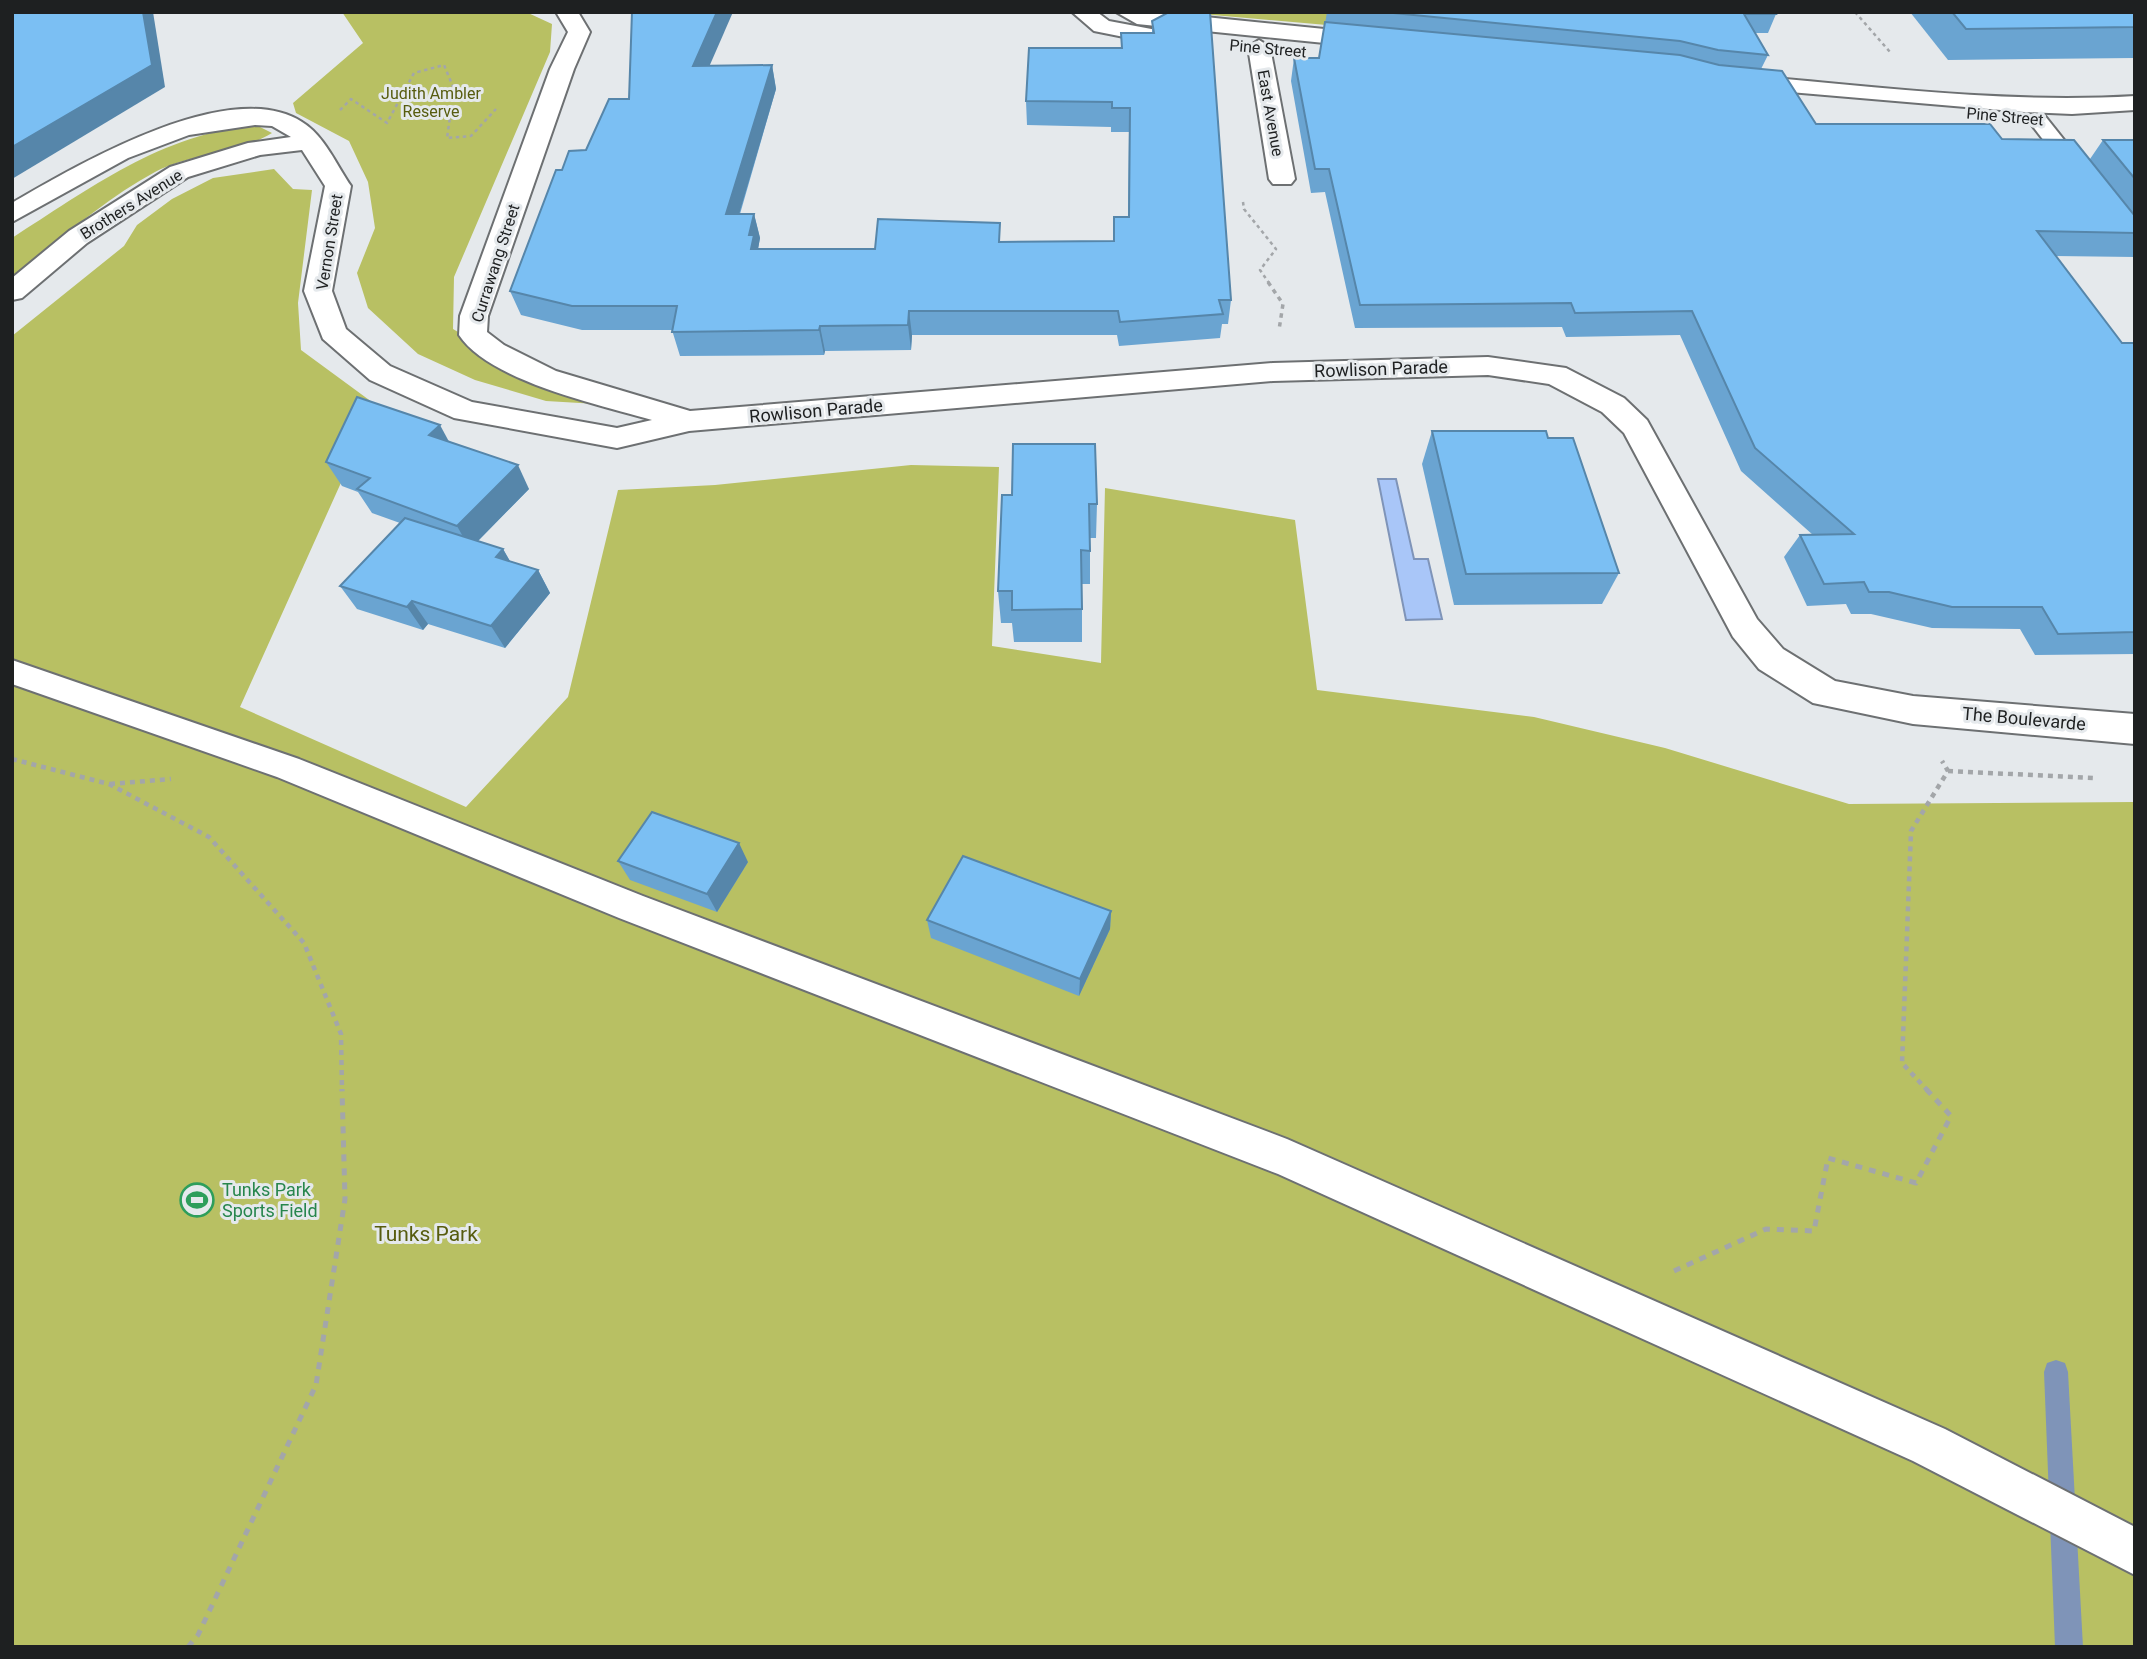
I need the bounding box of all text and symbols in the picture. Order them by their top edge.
street label: Pine Street [1229,36,1307,61]
street label: East Avenue [1254,68,1287,158]
park label: Judith Ambler Reserve [381,84,481,121]
street label: Pine Street [1966,104,2044,129]
street label: Brothers Avenue [77,165,186,243]
street label: Vernon Street [313,193,346,291]
street label: Currawang Street [467,202,524,325]
street label: Rowlison Parade [1314,356,1448,381]
street label: Rowlison Parade [748,394,884,427]
street label: The Boulevarde [1961,703,2087,734]
place label: Tunks Park Sports Field [222,1179,318,1221]
sports icon: Tunks Park Sports Field [178,1181,216,1219]
park label: Tunks Park [374,1222,478,1246]

